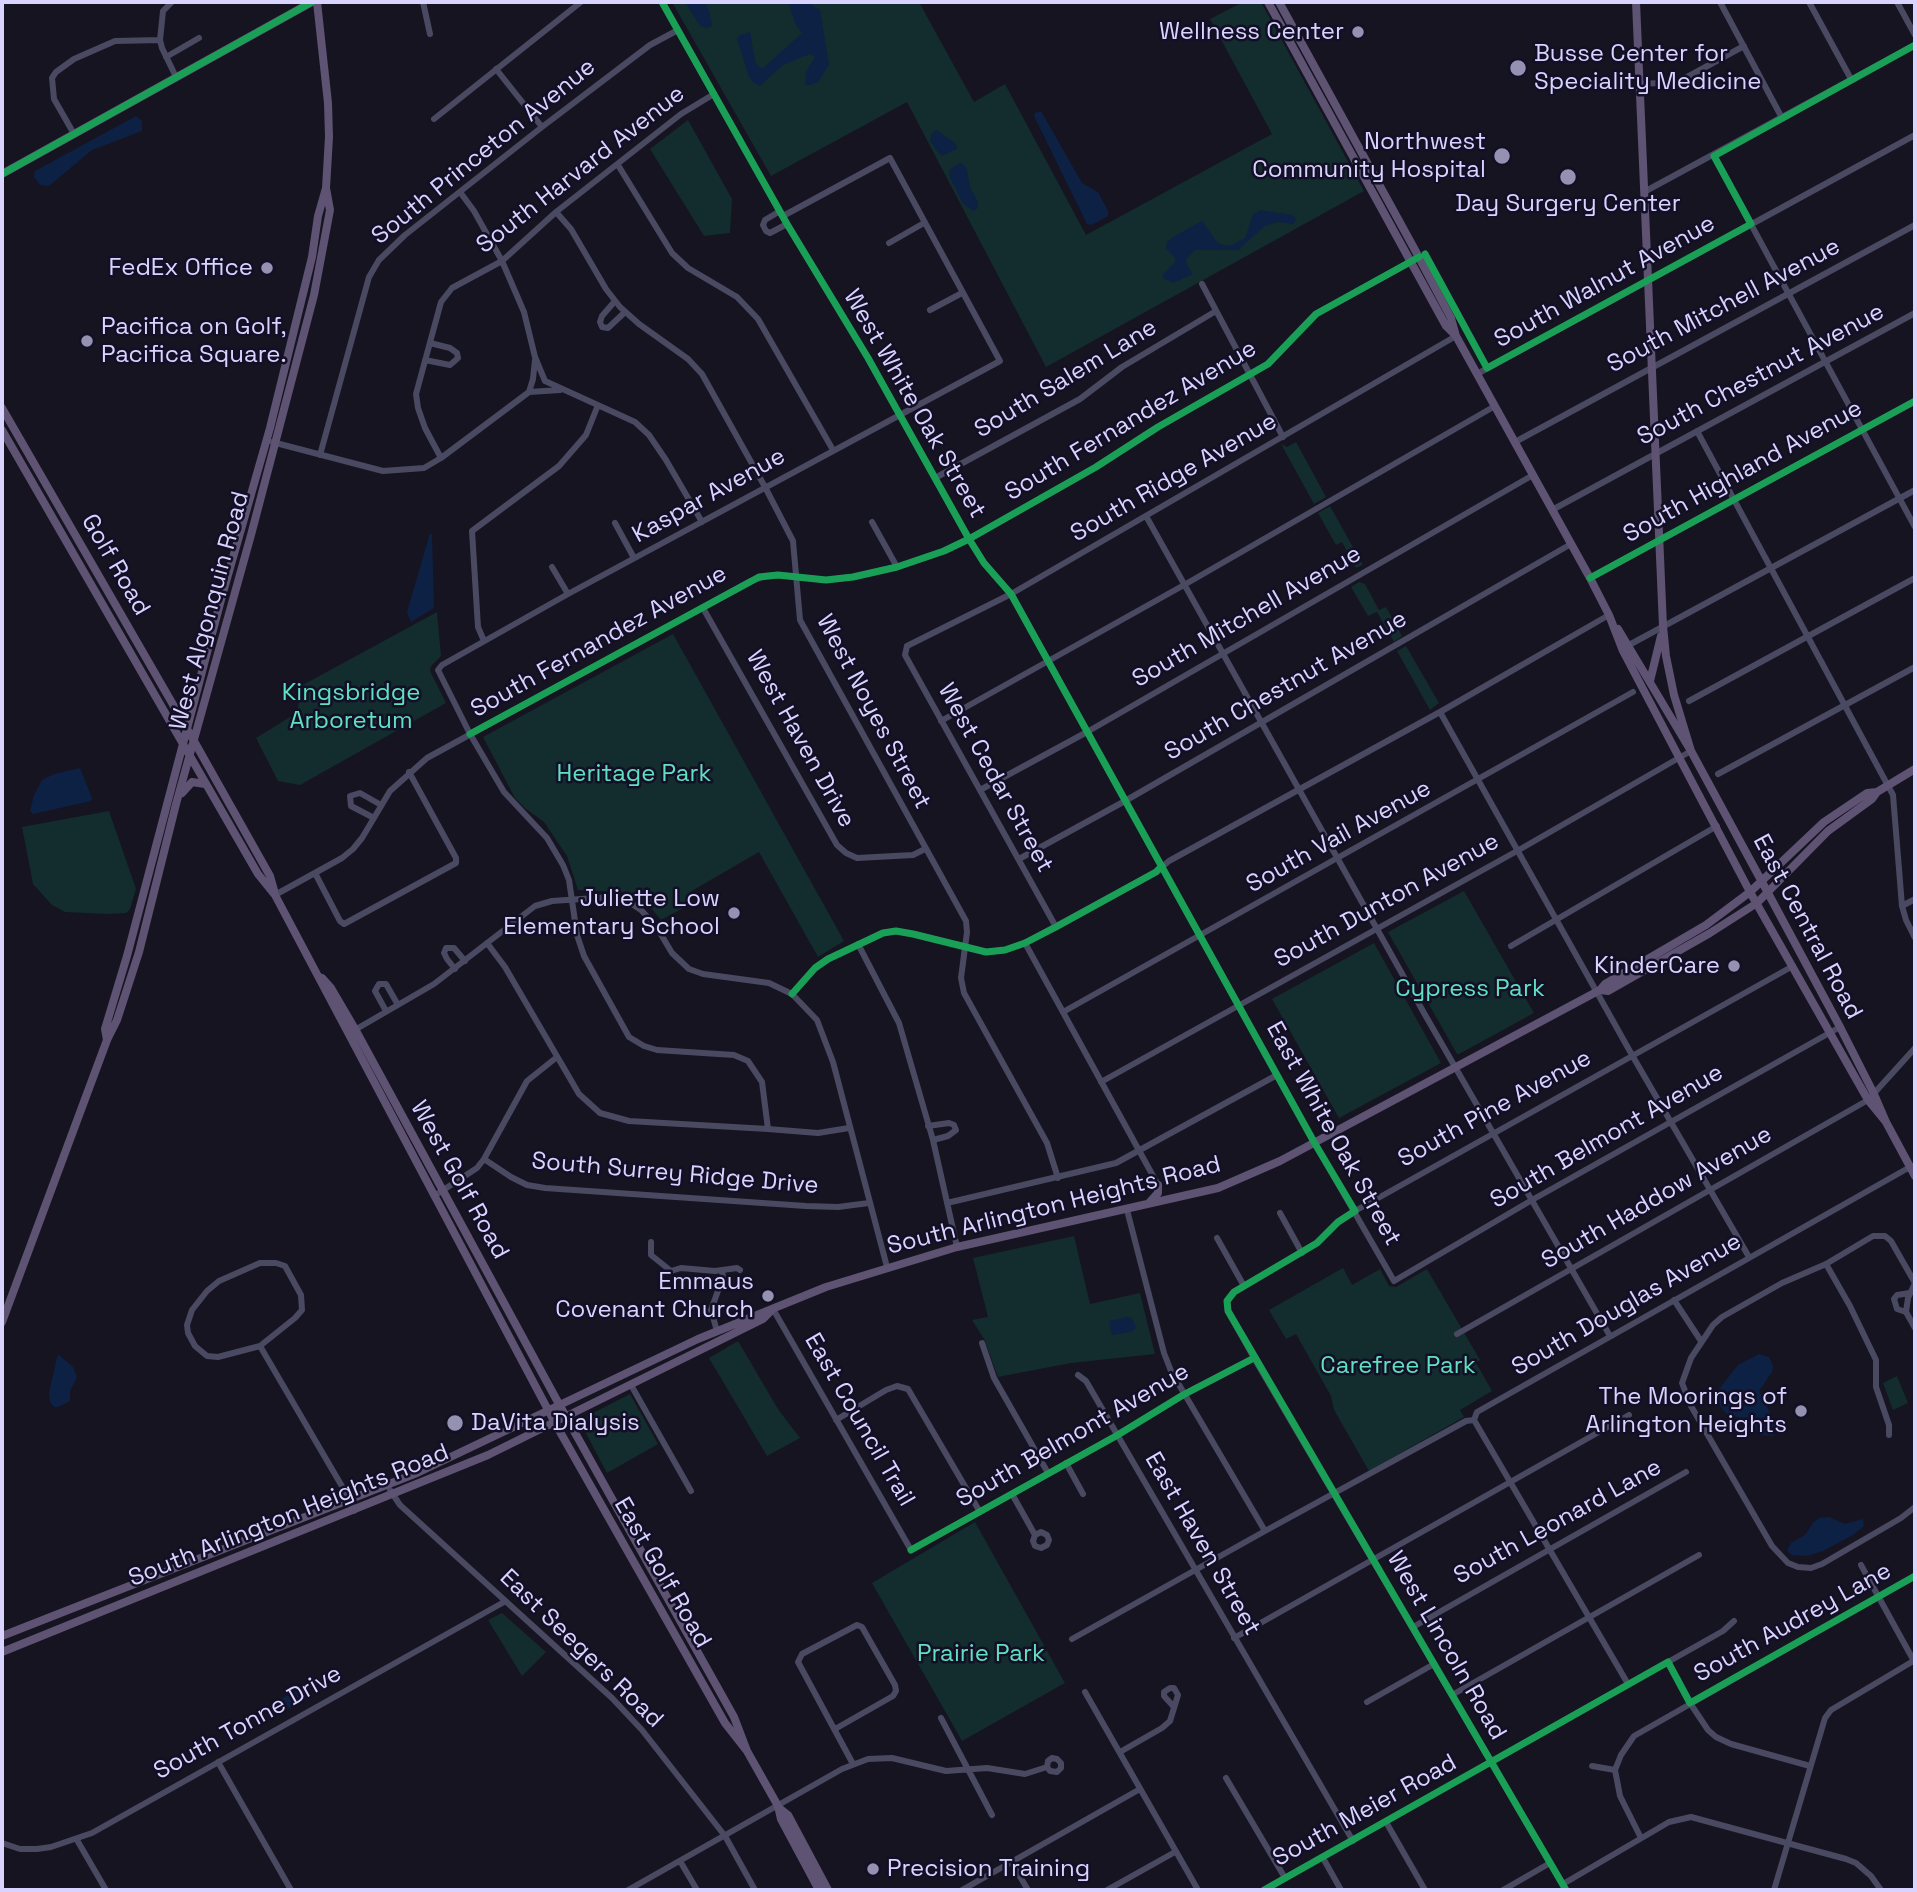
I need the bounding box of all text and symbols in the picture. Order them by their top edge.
place label: Wellness Center [1159,18,1344,46]
marker: Wellness Center [1350,24,1366,40]
place label: Busse Center for Speciality Medicine [1534,40,1762,96]
street label: South Princeton Avenue [366,53,602,251]
marker: Busse Center for Speciality Medicine [1508,58,1528,78]
street label: South Harvard Avenue [471,80,691,260]
place label: Northwest Community Hospital [1252,128,1486,184]
marker: Northwest Community Hospital [1492,146,1512,166]
marker: Day Surgery Center [1558,167,1578,187]
place label: Day Surgery Center [1455,190,1681,218]
street label: South Walnut Avenue [1490,209,1720,355]
street label: South Mitchell Avenue [1603,232,1845,380]
place label: FedEx Office [108,254,253,282]
marker: FedEx Office [259,260,275,276]
street label: West White Oak Street [837,285,991,523]
street label: South Chestnut Avenue [1633,298,1889,452]
place label: Pacifica on Golf, Pacifica Square. [101,313,287,369]
street label: South Salem Lane [970,313,1162,445]
marker: Pacifica on Golf, Pacifica Square. [79,333,95,349]
street label: South Fernandez Avenue [1000,334,1262,508]
street label: South Highland Avenue [1619,394,1867,550]
street label: South Ridge Avenue [1066,407,1282,549]
street label: Kaspar Avenue [628,442,790,550]
street label: West Algonquin Road [164,488,256,734]
street label: Golf Road [74,509,156,621]
street label: South Mitchell Avenue [1127,540,1367,694]
street label: South Fernandez Avenue [466,560,732,724]
street label: South Chestnut Avenue [1160,605,1412,767]
street label: West Noyes Street [810,610,936,814]
street label: West Haven Drive [739,645,861,833]
street label: West Cedar Street [931,678,1059,878]
park label: Kingsbridge Arboretum [282,679,420,735]
park label: Heritage Park [556,760,712,788]
street label: South Vail Avenue [1242,774,1436,900]
street label: South Dunton Avenue [1270,827,1504,975]
street label: East Central Road [1746,830,1868,1024]
place label: Juliette Low Elementary School [503,885,720,941]
marker: Juliette Low Elementary School [726,905,742,921]
place label: KinderCare [1594,952,1720,980]
marker: KinderCare [1726,958,1742,974]
park label: Cypress Park [1395,975,1545,1003]
street label: East White Oak Street [1259,1017,1407,1251]
street label: South Pine Avenue [1393,1044,1597,1174]
street label: South Belmont Avenue [1486,1059,1728,1215]
street label: West Golf Road [404,1096,514,1264]
street label: South Haddow Avenue [1537,1120,1777,1276]
street label: South Surrey Ridge Drive [530,1147,820,1201]
street label: South Arlington Heights Road [884,1151,1224,1261]
street label: South Douglas Avenue [1507,1227,1747,1383]
place label: Emmaus Covenant Church [555,1268,754,1324]
marker: Emmaus Covenant Church [760,1288,776,1304]
street label: East Council Trail [798,1328,920,1512]
park label: Carefree Park [1320,1352,1476,1380]
street label: South Belmont Avenue [952,1358,1194,1514]
place label: The Moorings of Arlington Heights [1585,1383,1787,1439]
marker: The Moorings of Arlington Heights [1793,1403,1809,1419]
place label: DaVita Dialysis [471,1409,640,1437]
marker: DaVita Dialysis [445,1413,465,1433]
street label: South Arlington Heights Road [125,1438,453,1594]
street label: East Haven Street [1138,1447,1266,1641]
street label: South Leonard Lane [1449,1453,1667,1591]
street label: East Golf Road [607,1493,717,1653]
street label: West Lincoln Road [1380,1547,1512,1745]
street label: South Audrey Lane [1689,1557,1897,1689]
street label: East Seegers Road [493,1564,669,1734]
park label: Prairie Park [917,1640,1045,1668]
street label: South Tonne Drive [149,1660,347,1786]
street label: South Meier Road [1268,1749,1462,1873]
place label: Precision Training [887,1855,1090,1883]
marker: Precision Training [865,1861,881,1877]

